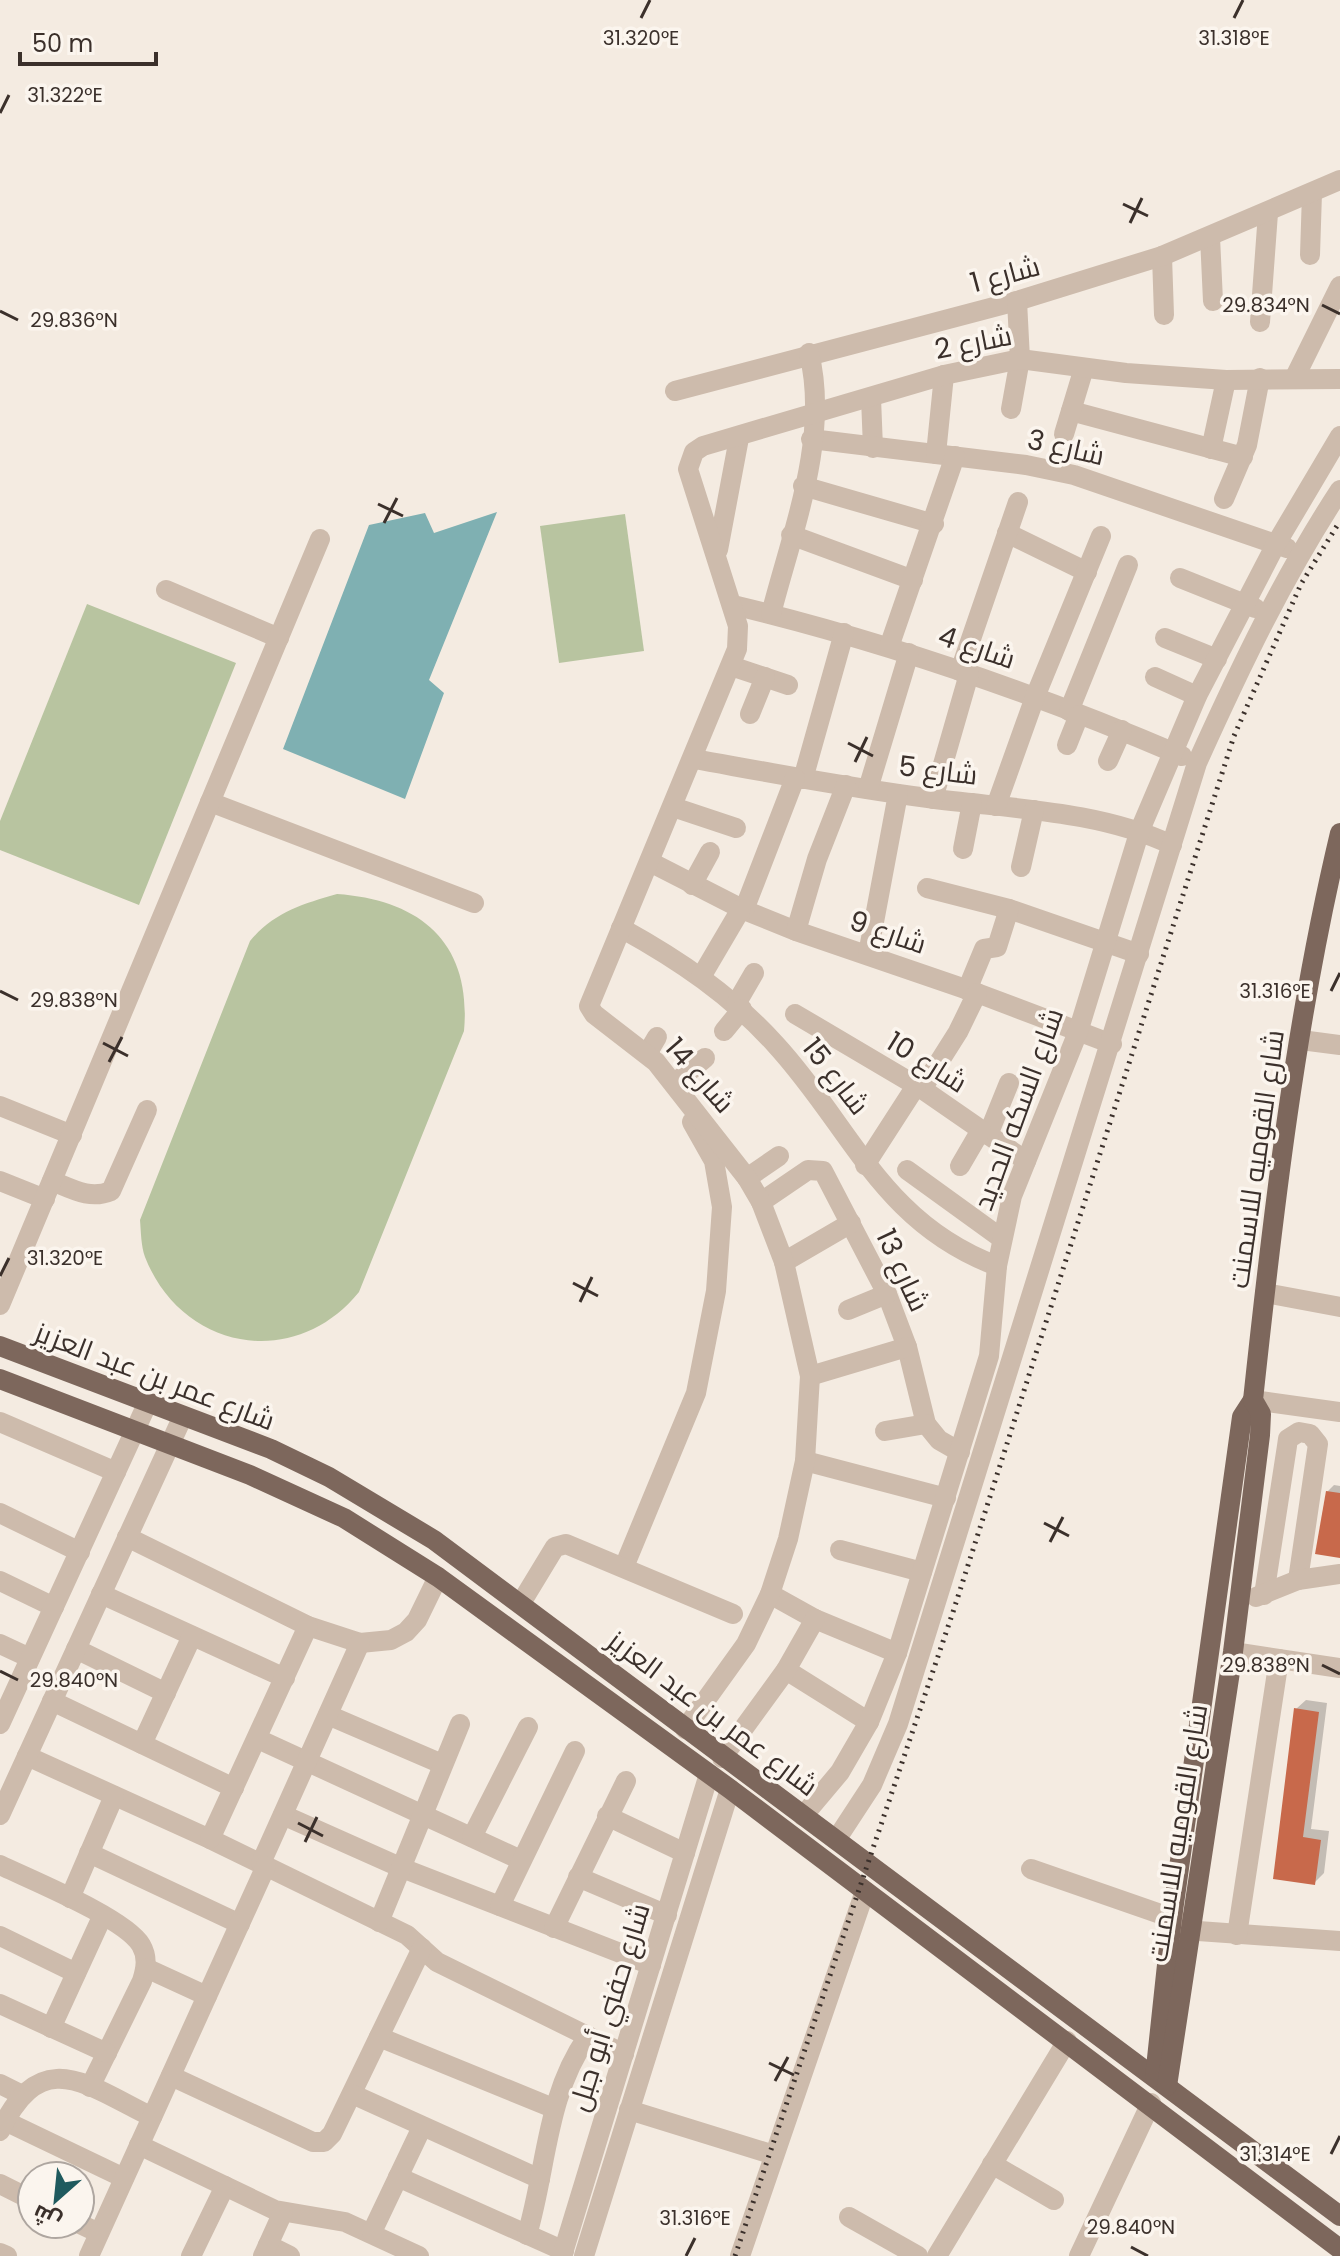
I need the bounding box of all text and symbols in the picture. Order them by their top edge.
scale bar [20,16,156,66]
text: 31.320°E [603,24,679,52]
text: 31.318°E [1198,24,1270,52]
text: 50 m [32,27,93,60]
text: 31.322°E [27,81,103,109]
street label: شارع 1 [966,246,1044,302]
text: 29.834°N [1222,291,1310,319]
text: 29.836°N [30,306,118,334]
street label: شارع 2 [931,316,1015,369]
street label: شارع 3 [1023,420,1108,475]
street label: شارع 4 [933,616,1021,679]
street label: شارع 5 [896,746,980,795]
street label: شارع 9 [844,901,932,964]
text: 31.316°E [1239,977,1311,1005]
text: 29.838°N [30,986,118,1014]
street label: شارع السكه الحديد [964,1003,1073,1216]
street label: شارع 10 [879,1023,974,1102]
street label: شارع القوميه للاسمنت [1219,1027,1294,1291]
street label: شارع 14 [656,1029,743,1121]
street label: شارع 15 [793,1030,878,1123]
street label: شارع 13 [866,1222,939,1318]
text: 31.320°E [27,1244,103,1272]
street label: شارع عمر بن عبد العزيز [27,1312,281,1440]
street label: شارع عمر بن عبد العزيز [598,1620,826,1806]
text: 29.838°N [1222,1651,1310,1679]
text: 29.840°N [30,1666,118,1694]
street label: شارع القوميه للاسمنت [1138,1701,1217,1965]
street label: شارع حفني أبو جبل [559,1898,662,2117]
text: 31.314°E [1239,2140,1311,2168]
north arrow [16,2160,96,2240]
text: ش [28,2197,67,2238]
text: 31.316°E [659,2204,731,2232]
text: 29.840°N [1087,2213,1175,2241]

